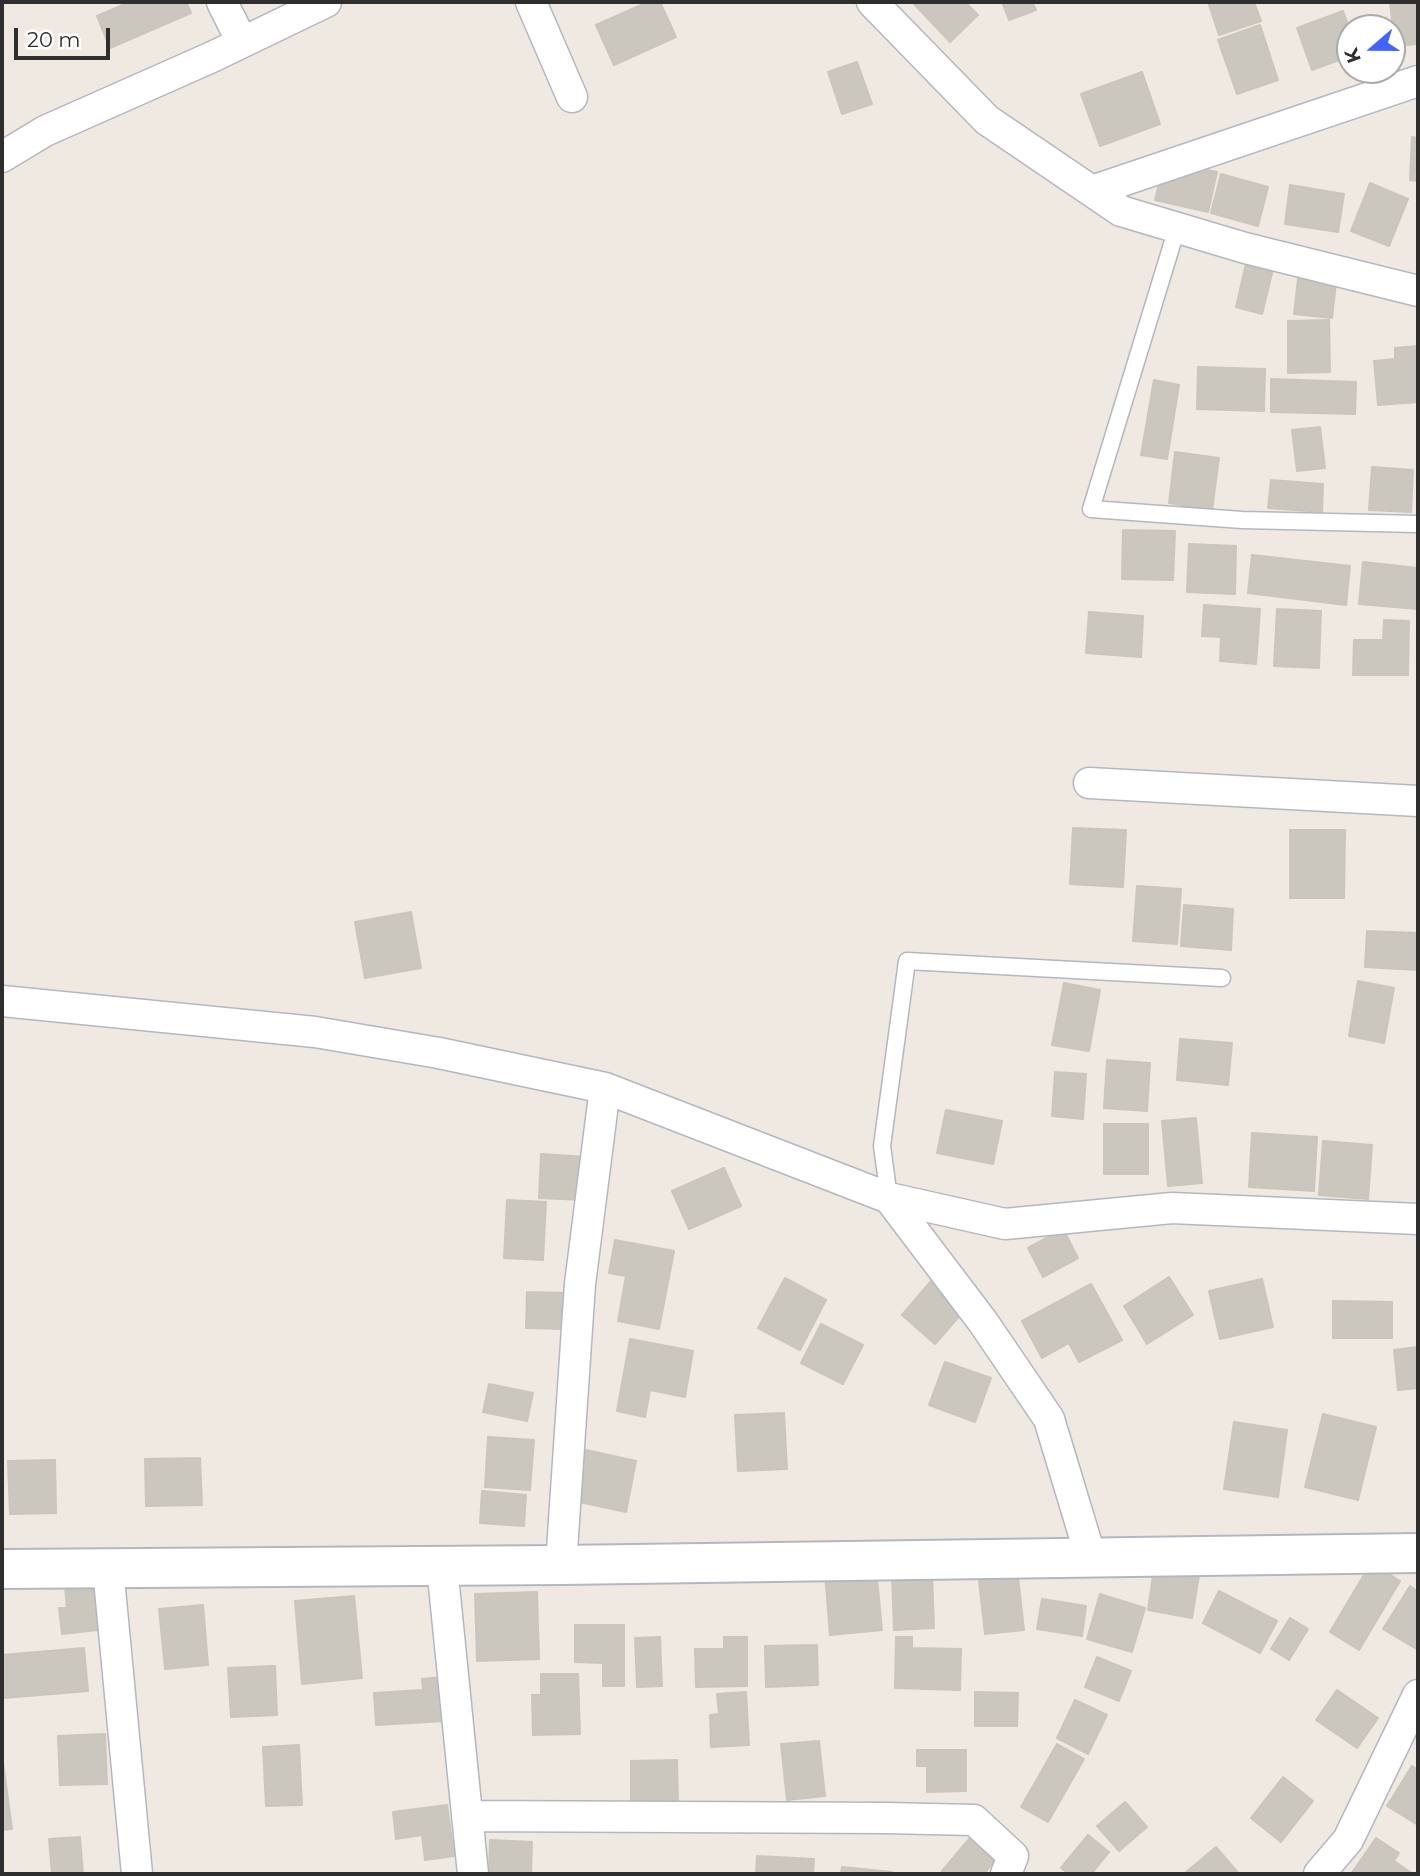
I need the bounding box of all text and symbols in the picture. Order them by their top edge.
scale bar [18,14,114,58]
north arrow [1336,14,1406,84]
text: 20 m [27,27,81,52]
text: K [1339,45,1366,66]

